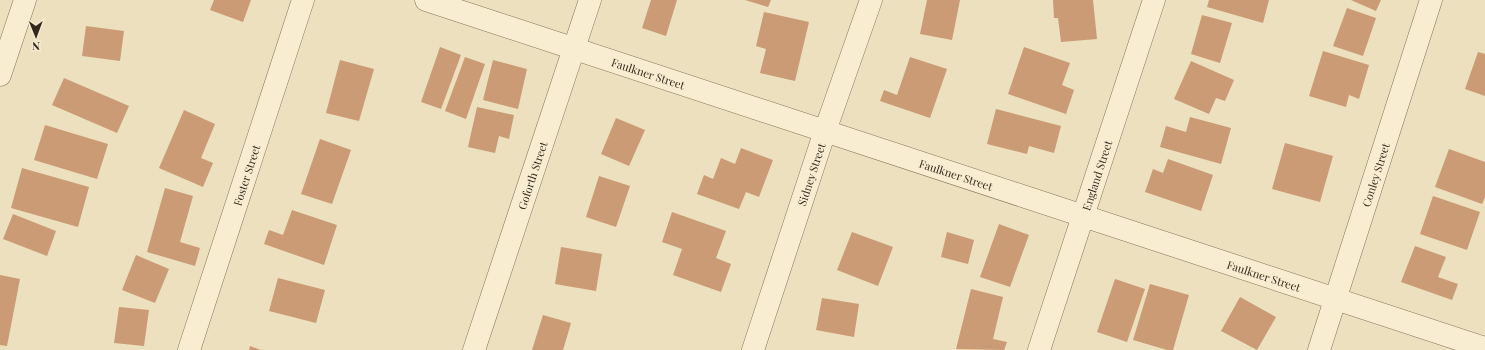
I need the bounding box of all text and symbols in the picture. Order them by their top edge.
north arrow [16,16,56,56]
text: N [32,39,40,54]
street label: Faulkner Street [610,54,687,92]
street label: England Street [1078,138,1115,212]
street label: Goforth Street [514,139,550,211]
street label: Sidney Street [793,141,828,208]
street label: Conley Street [1358,141,1392,209]
street label: Foster Street [229,142,263,208]
street label: Faulkner Street [917,155,995,193]
street label: Faulkner Street [1225,256,1303,294]

